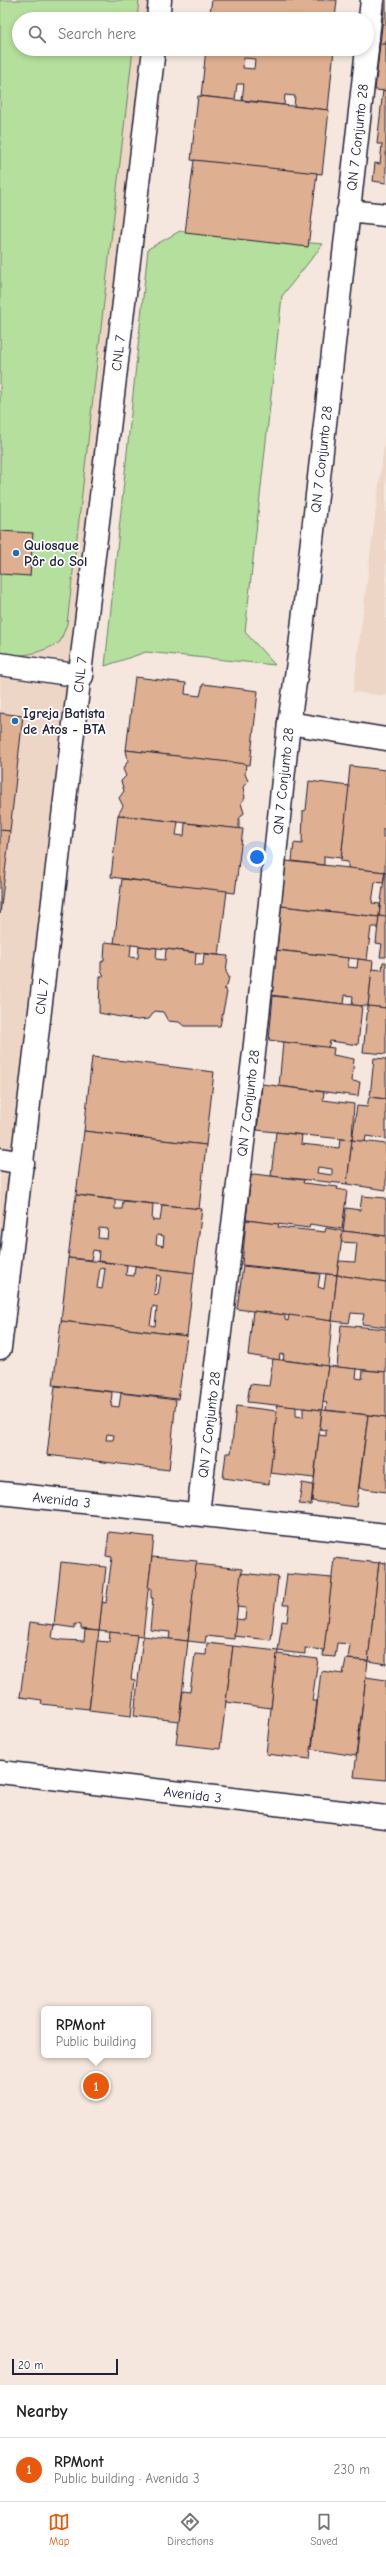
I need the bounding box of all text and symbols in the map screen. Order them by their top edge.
search box [12,12,374,56]
icon: search [26,23,48,45]
text: Search here [58,25,136,43]
street label: QN 7 Conjunto 28 [343,83,372,192]
street label: CNL 7 [108,334,129,372]
street label: QN 7 Conjunto 28 [307,405,336,514]
place label: Quiosque Pôr do Sol [24,537,87,570]
marker: Quiosque Pôr do Sol [11,548,21,558]
street label: CNL 7 [70,655,91,694]
place label: Igreja Batista de Atos - BTA [23,705,106,738]
marker: Igreja Batista de Atos - BTA [10,716,20,726]
street label: QN 7 Conjunto 28 [269,727,297,835]
your location [247,847,267,867]
street label: CNL 7 [32,977,53,1015]
street label: QN 7 Conjunto 28 [233,1049,263,1157]
street label: QN 7 Conjunto 28 [194,1370,224,1479]
street label: Avenida 3 [32,1489,91,1512]
street label: Avenida 3 [163,1783,222,1807]
popup [41,2006,151,2058]
text: RPMont [56,2016,105,2034]
text: Public building [56,2034,136,2049]
pin: 1 [83,2071,109,2101]
scale bar [12,2357,118,2376]
text: 20 m [18,2359,43,2372]
text: Nearby [16,2402,67,2421]
text: RPMont [54,2453,104,2471]
text: 1 [26,2462,32,2477]
text: 230 m [334,2462,370,2477]
text: Public building · Avenida 3 [54,2471,199,2486]
tab: Map [48,2511,70,2548]
tab: Directions [167,2511,214,2548]
tab: Saved [310,2511,338,2548]

